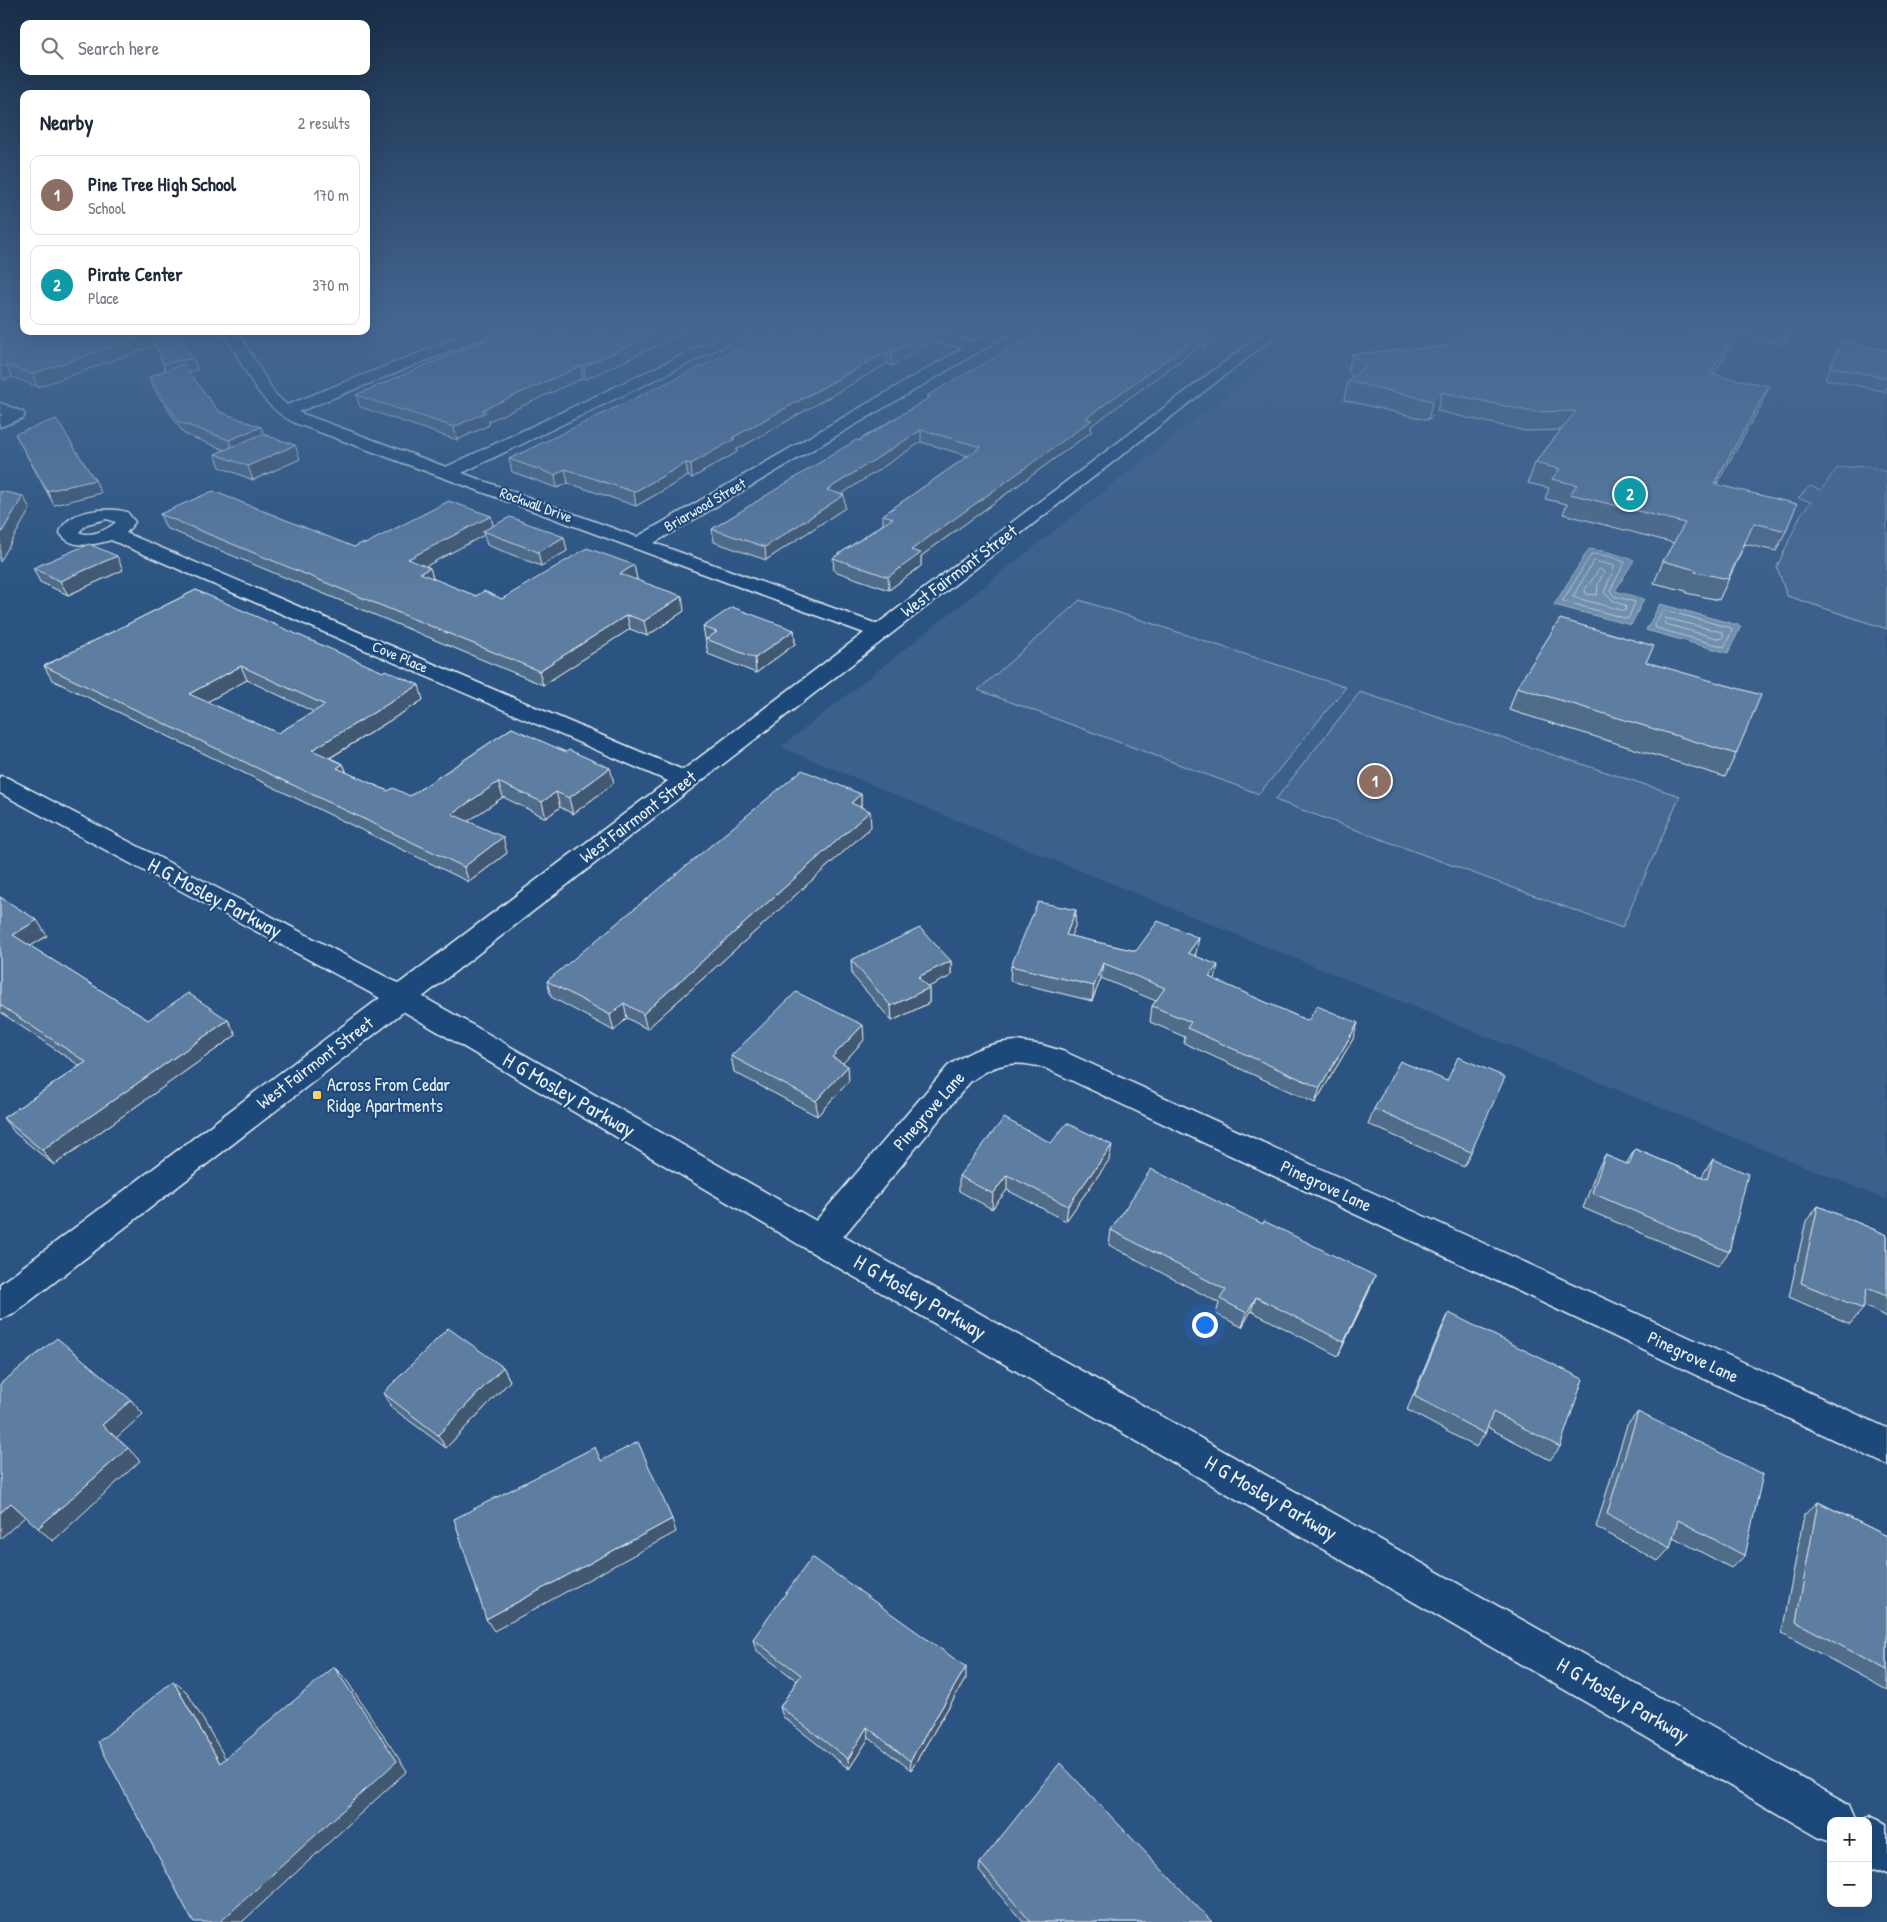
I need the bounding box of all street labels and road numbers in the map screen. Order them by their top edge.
street label: Briarwood Street [660,472,750,537]
street label: Rockwall Drive [497,482,575,527]
street label: West Fairmont Street [895,518,1023,623]
street label: Cove Place [369,635,431,678]
street label: West Fairmont Street [574,764,702,869]
street label: H G Mosley Parkway [143,850,288,945]
street label: West Fairmont Street [251,1010,379,1115]
street label: H G Mosley Parkway [498,1045,641,1144]
street label: Pinegrove Lane [887,1066,970,1156]
street label: Pinegrove Lane [1277,1154,1376,1218]
street label: H G Mosley Parkway [849,1247,992,1346]
street label: Pinegrove Lane [1644,1325,1743,1389]
street label: H G Mosley Parkway [1200,1448,1343,1547]
street label: H G Mosley Parkway [1552,1650,1695,1749]

